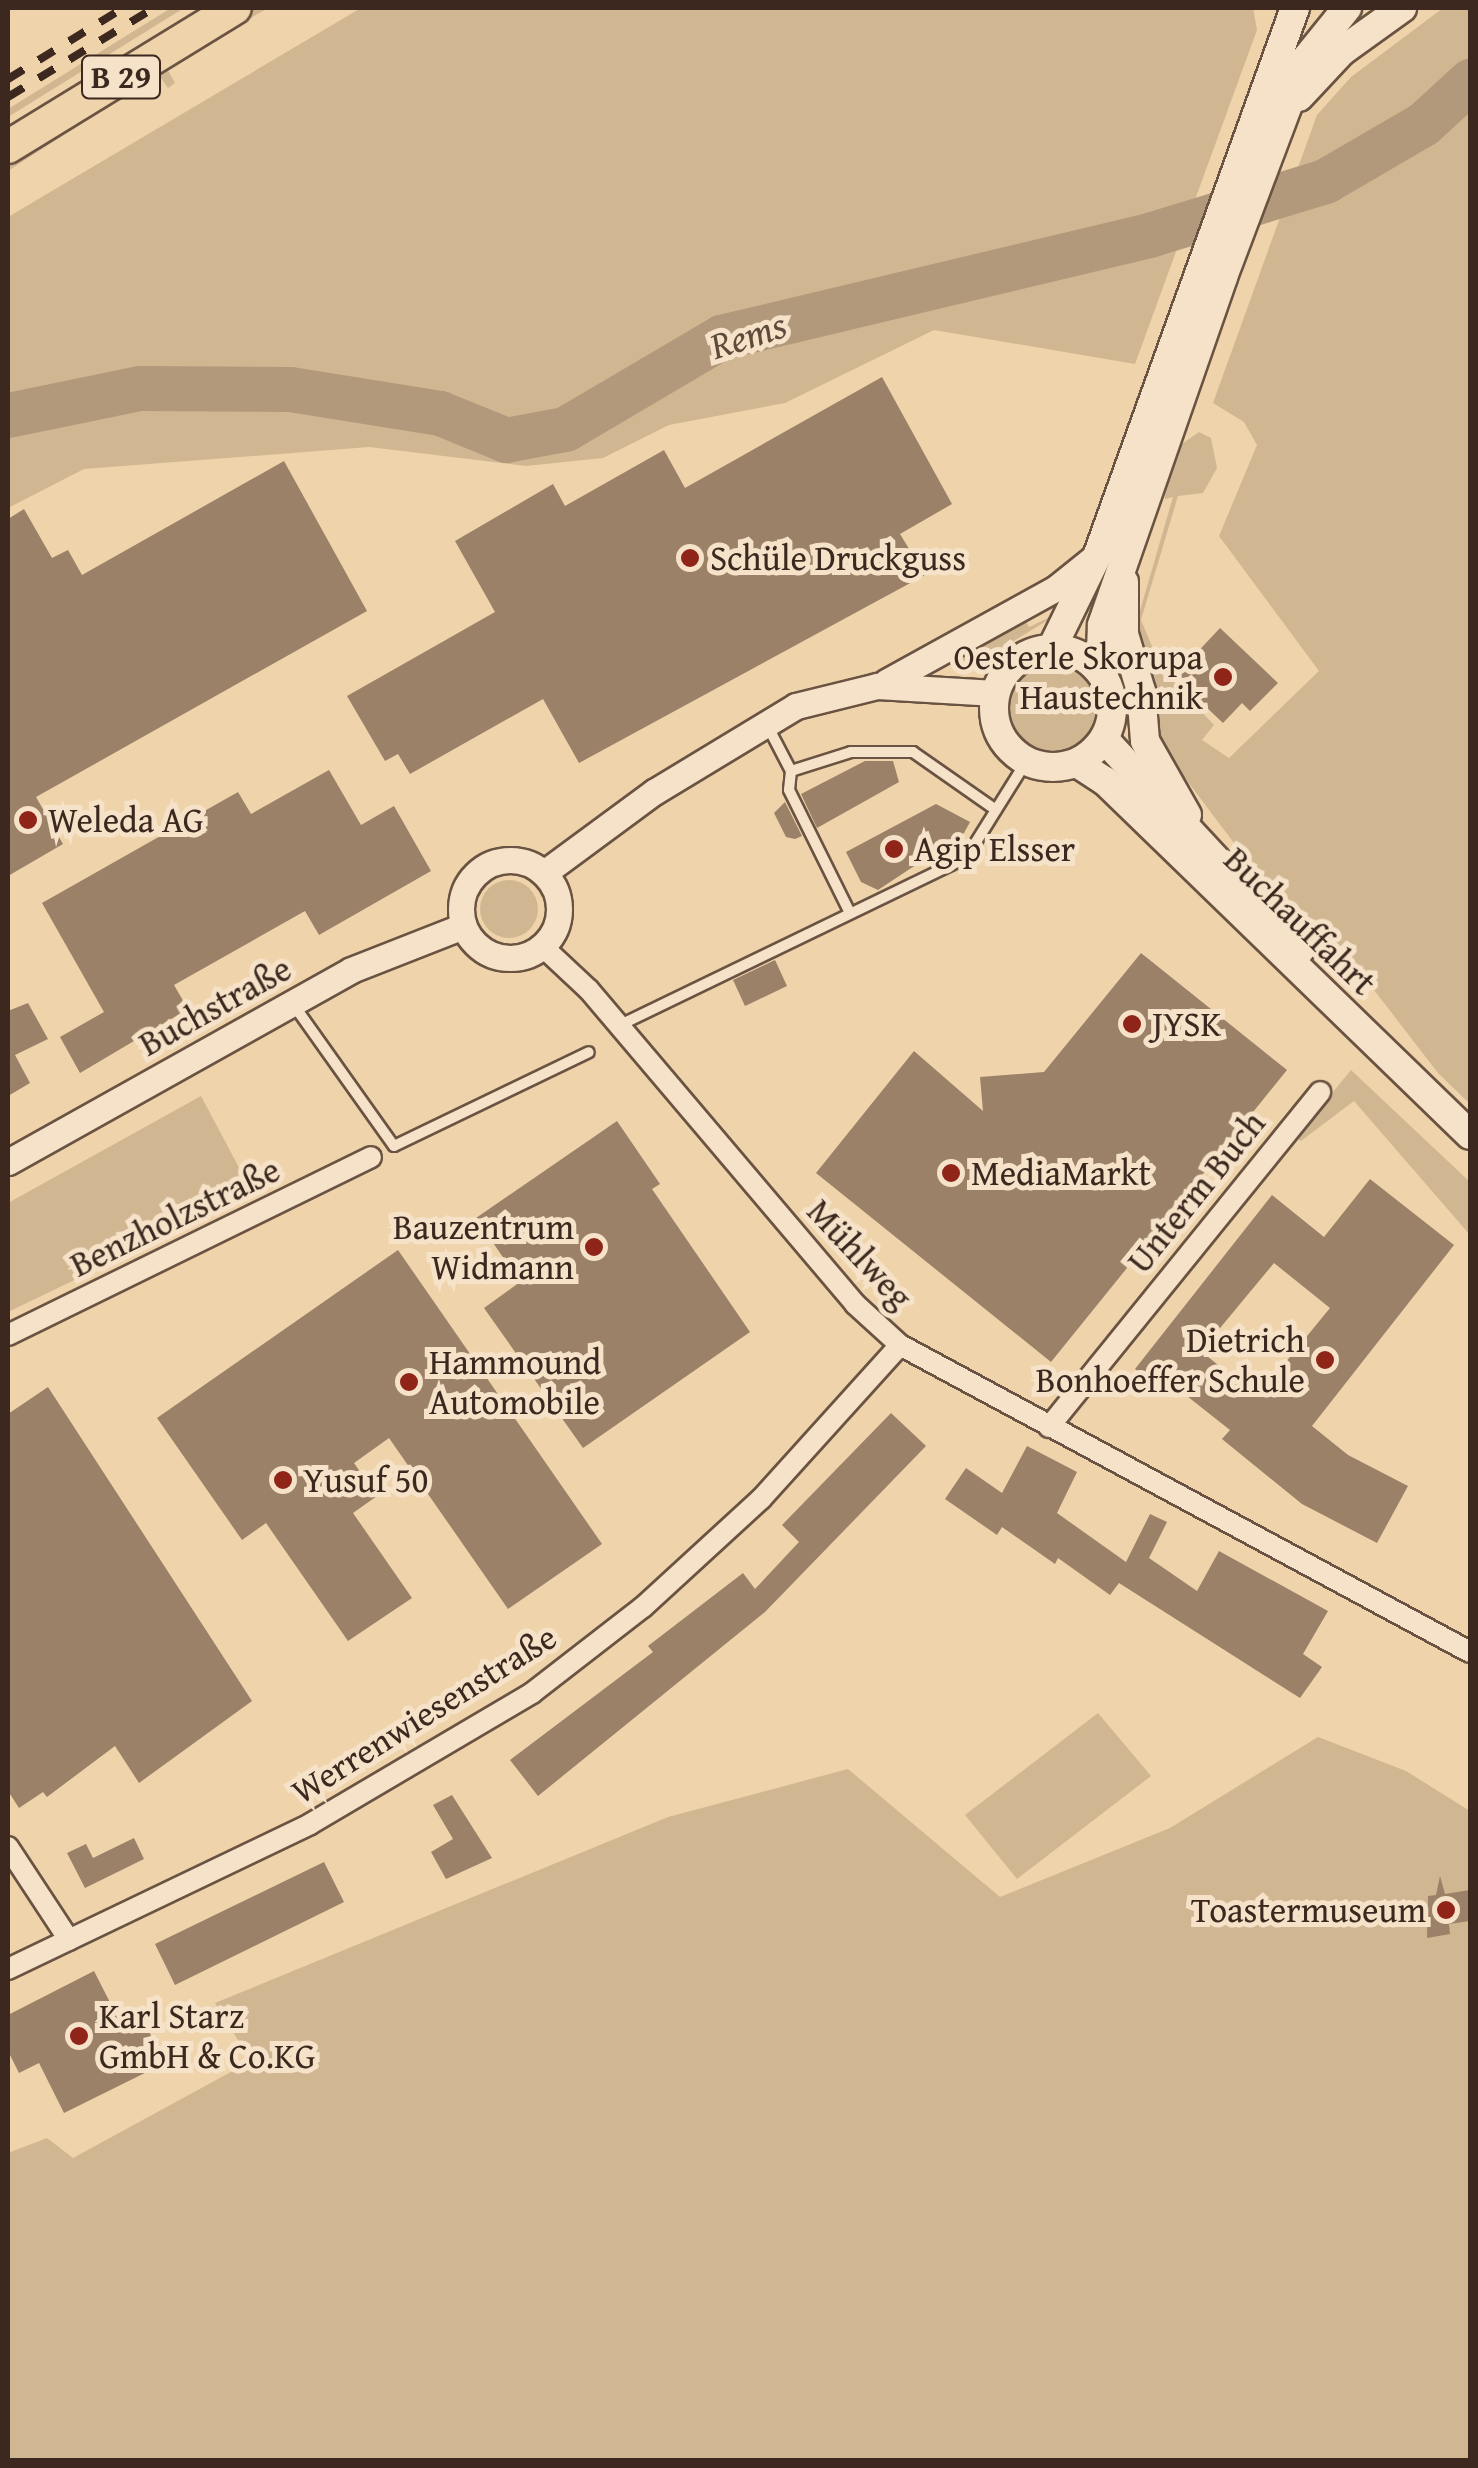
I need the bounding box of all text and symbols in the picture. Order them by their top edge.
road number: B 29 [81,50,161,104]
water label: Rems [704,301,792,369]
place label: Schüle Druckguss [710,537,966,579]
marker: Schüle Druckguss [679,547,701,569]
place label: Oesterle Skorupa Haustechnik [953,636,1203,718]
marker: Oesterle Skorupa Haustechnik [1212,666,1234,688]
place label: Weleda AG [48,799,203,841]
marker: Weleda AG [17,809,39,831]
place label: Agip Elsser [914,828,1075,870]
marker: Agip Elsser [883,838,905,860]
street label: Buchauffahrt [1216,838,1384,1004]
street label: Buchstraße [132,947,298,1065]
place label: JYSK [1152,1003,1221,1045]
marker: JYSK [1121,1013,1143,1035]
street label: Unterm Buch [1118,1103,1274,1281]
street label: Benzholzstraße [63,1148,287,1286]
place label: MediaMarkt [971,1152,1151,1194]
marker: MediaMarkt [940,1162,962,1184]
street label: Mühlweg [799,1190,921,1318]
place label: Bauzentrum Widmann [393,1206,574,1288]
marker: Bauzentrum Widmann [583,1236,605,1258]
place label: Dietrich Bonhoeffer Schule [1036,1319,1305,1401]
place label: Hammound Automobile [429,1341,601,1423]
marker: Dietrich Bonhoeffer Schule [1314,1349,1336,1371]
marker: Hammound Automobile [398,1371,420,1393]
place label: Yusuf 50 [303,1459,428,1501]
marker: Yusuf 50 [272,1469,294,1491]
street label: Werrenwiesenstraße [284,1616,564,1812]
place label: Toastermuseum [1191,1889,1426,1931]
marker: Toastermuseum [1435,1899,1457,1921]
place label: Karl Starz GmbH & Co.KG [99,1995,315,2077]
marker: Karl Starz GmbH & Co.KG [68,2025,90,2047]

